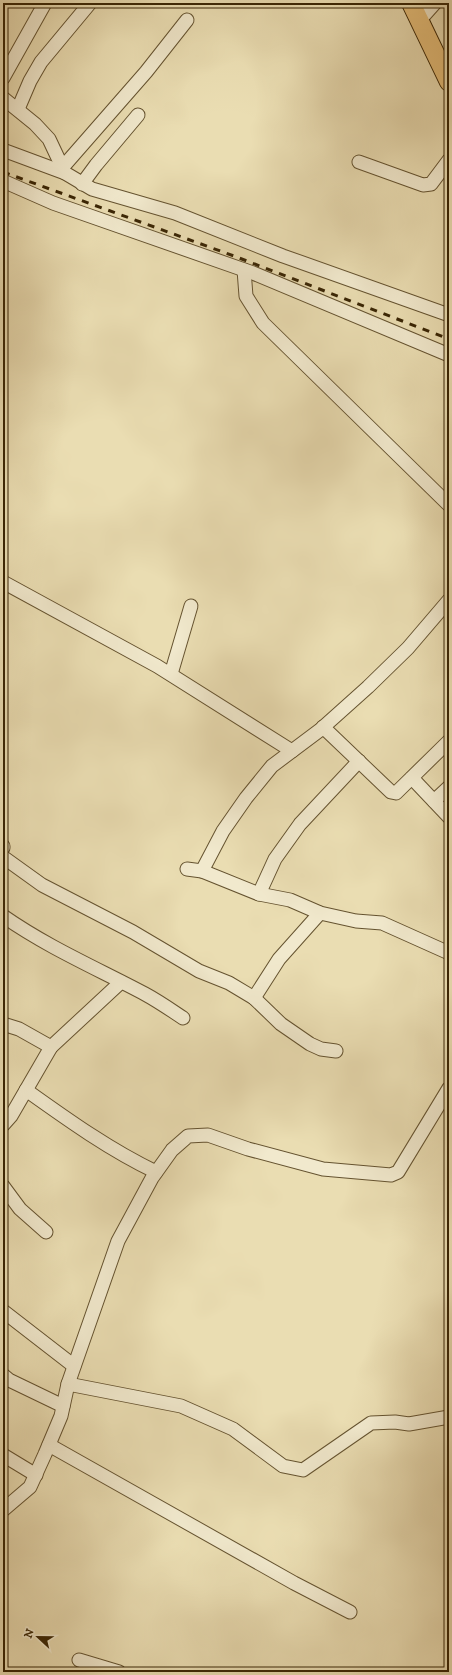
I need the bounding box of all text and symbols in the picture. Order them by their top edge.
north arrow [18,1617,58,1657]
text: N [21,1627,38,1640]

